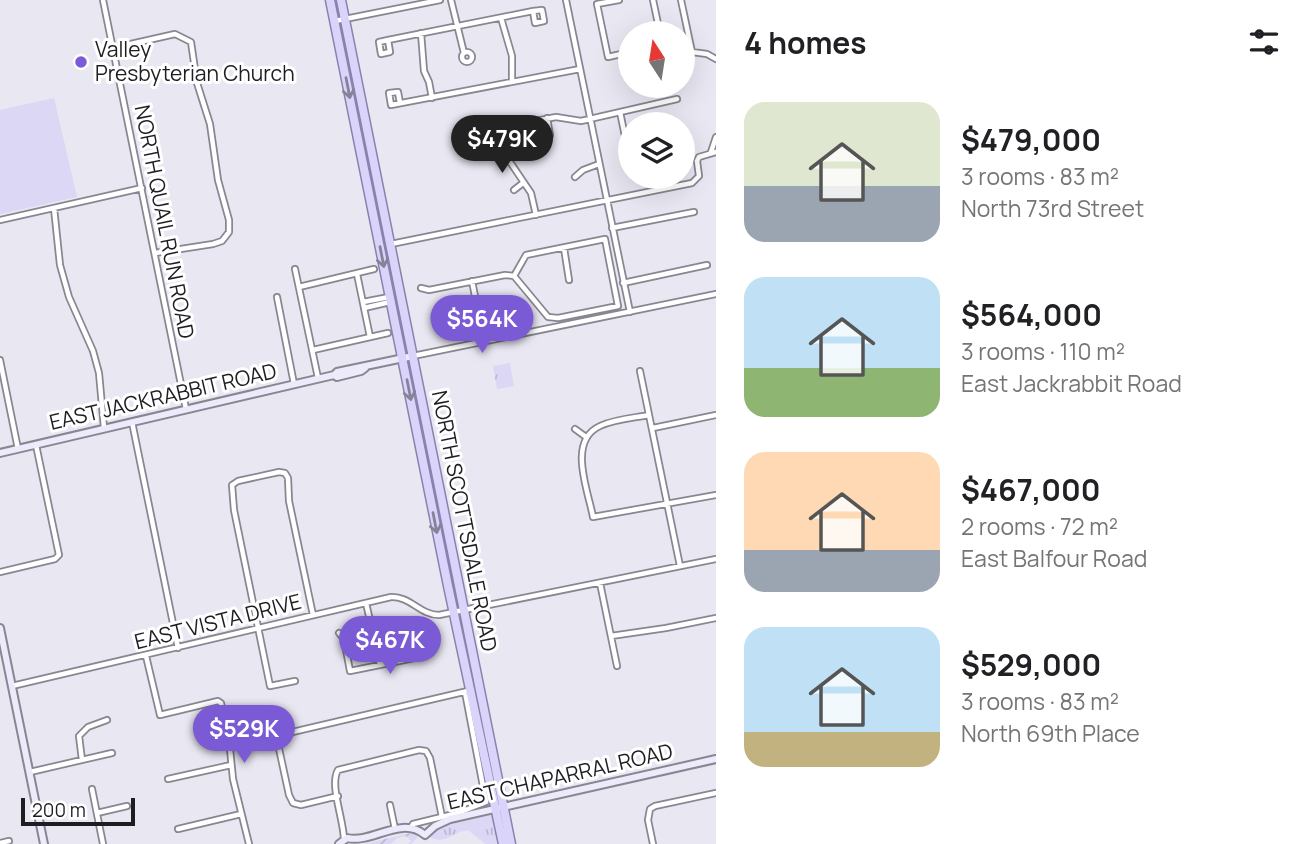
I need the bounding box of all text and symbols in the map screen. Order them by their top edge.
north arrow [618,21,695,98]
map controls [618,21,695,189]
text: 4 homes [744,22,867,63]
icon: filters [1245,23,1283,61]
place label: Valley Presbyterian Church [95,35,295,87]
marker: Valley Presbyterian Church [73,54,89,70]
one-way arrow [341,76,355,99]
street label: NORTH QUAIL RUN ROAD [129,103,201,341]
button: layers [618,112,695,189]
pin: $479K [453,116,551,175]
text: $479,000 [961,119,1101,160]
text: $479K [467,122,537,154]
icon: home [800,130,884,214]
text: 3 rooms · 83 m² [961,160,1119,192]
text: North 73rd Street [961,192,1144,224]
one-way arrow [375,245,389,268]
text: $564,000 [961,294,1102,335]
pin: $564K [433,296,531,355]
text: $564K [446,302,518,334]
icon: home [800,305,884,389]
text: 3 rooms · 110 m² [961,335,1125,367]
street label: EAST JACKRABBIT ROAD [46,356,279,436]
text: East Jackrabbit Road [961,367,1182,399]
one-way arrow [402,378,416,401]
street label: NORTH SCOTTSDALE ROAD [426,388,504,654]
text: $467,000 [961,469,1101,510]
icon: home [800,480,884,564]
text: 2 rooms · 72 m² [961,510,1118,542]
one-way arrow [429,511,443,534]
text: East Balfour Road [961,542,1147,574]
street label: EAST VISTA DRIVE [131,587,304,655]
pin: $467K [341,616,439,676]
text: $467K [355,623,425,655]
text: $529,000 [961,644,1101,685]
icon: home [800,655,884,739]
text: 3 rooms · 83 m² [961,685,1119,717]
pin: $529K [195,706,293,765]
text: $529K [209,712,279,744]
text: North 69th Place [961,717,1140,749]
street label: EAST CHAPARRAL ROAD [444,736,675,816]
scale bar [21,795,135,827]
text: 200 m [32,797,86,823]

